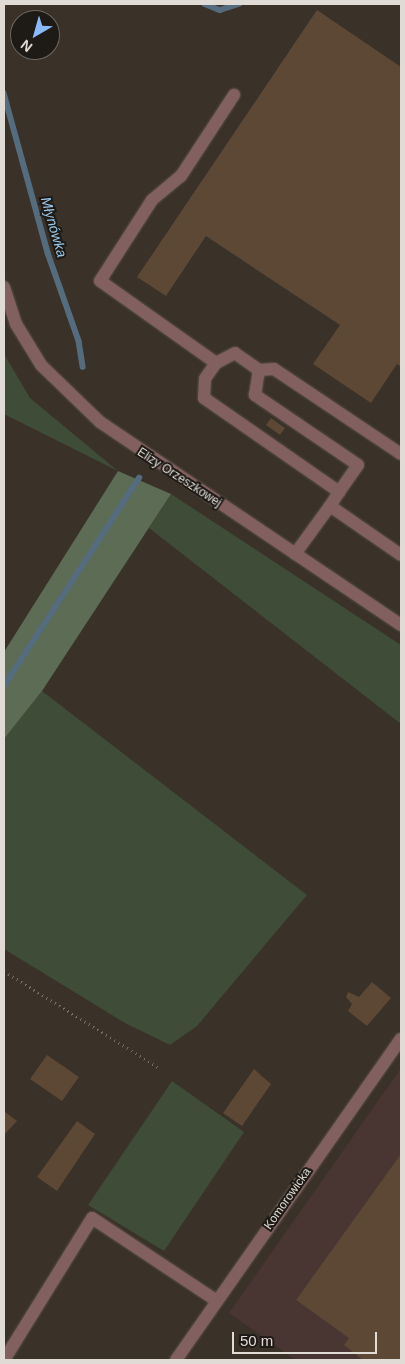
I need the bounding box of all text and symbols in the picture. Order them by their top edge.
north arrow [10,10,60,60]
text: N [17,37,35,55]
water label: Młynówka [37,195,71,259]
street label: Elizy Orzeszkowej [134,445,224,511]
street label: Komorowicka [261,1165,315,1233]
scale bar [235,1322,380,1354]
text: 50 m [240,1332,273,1349]

